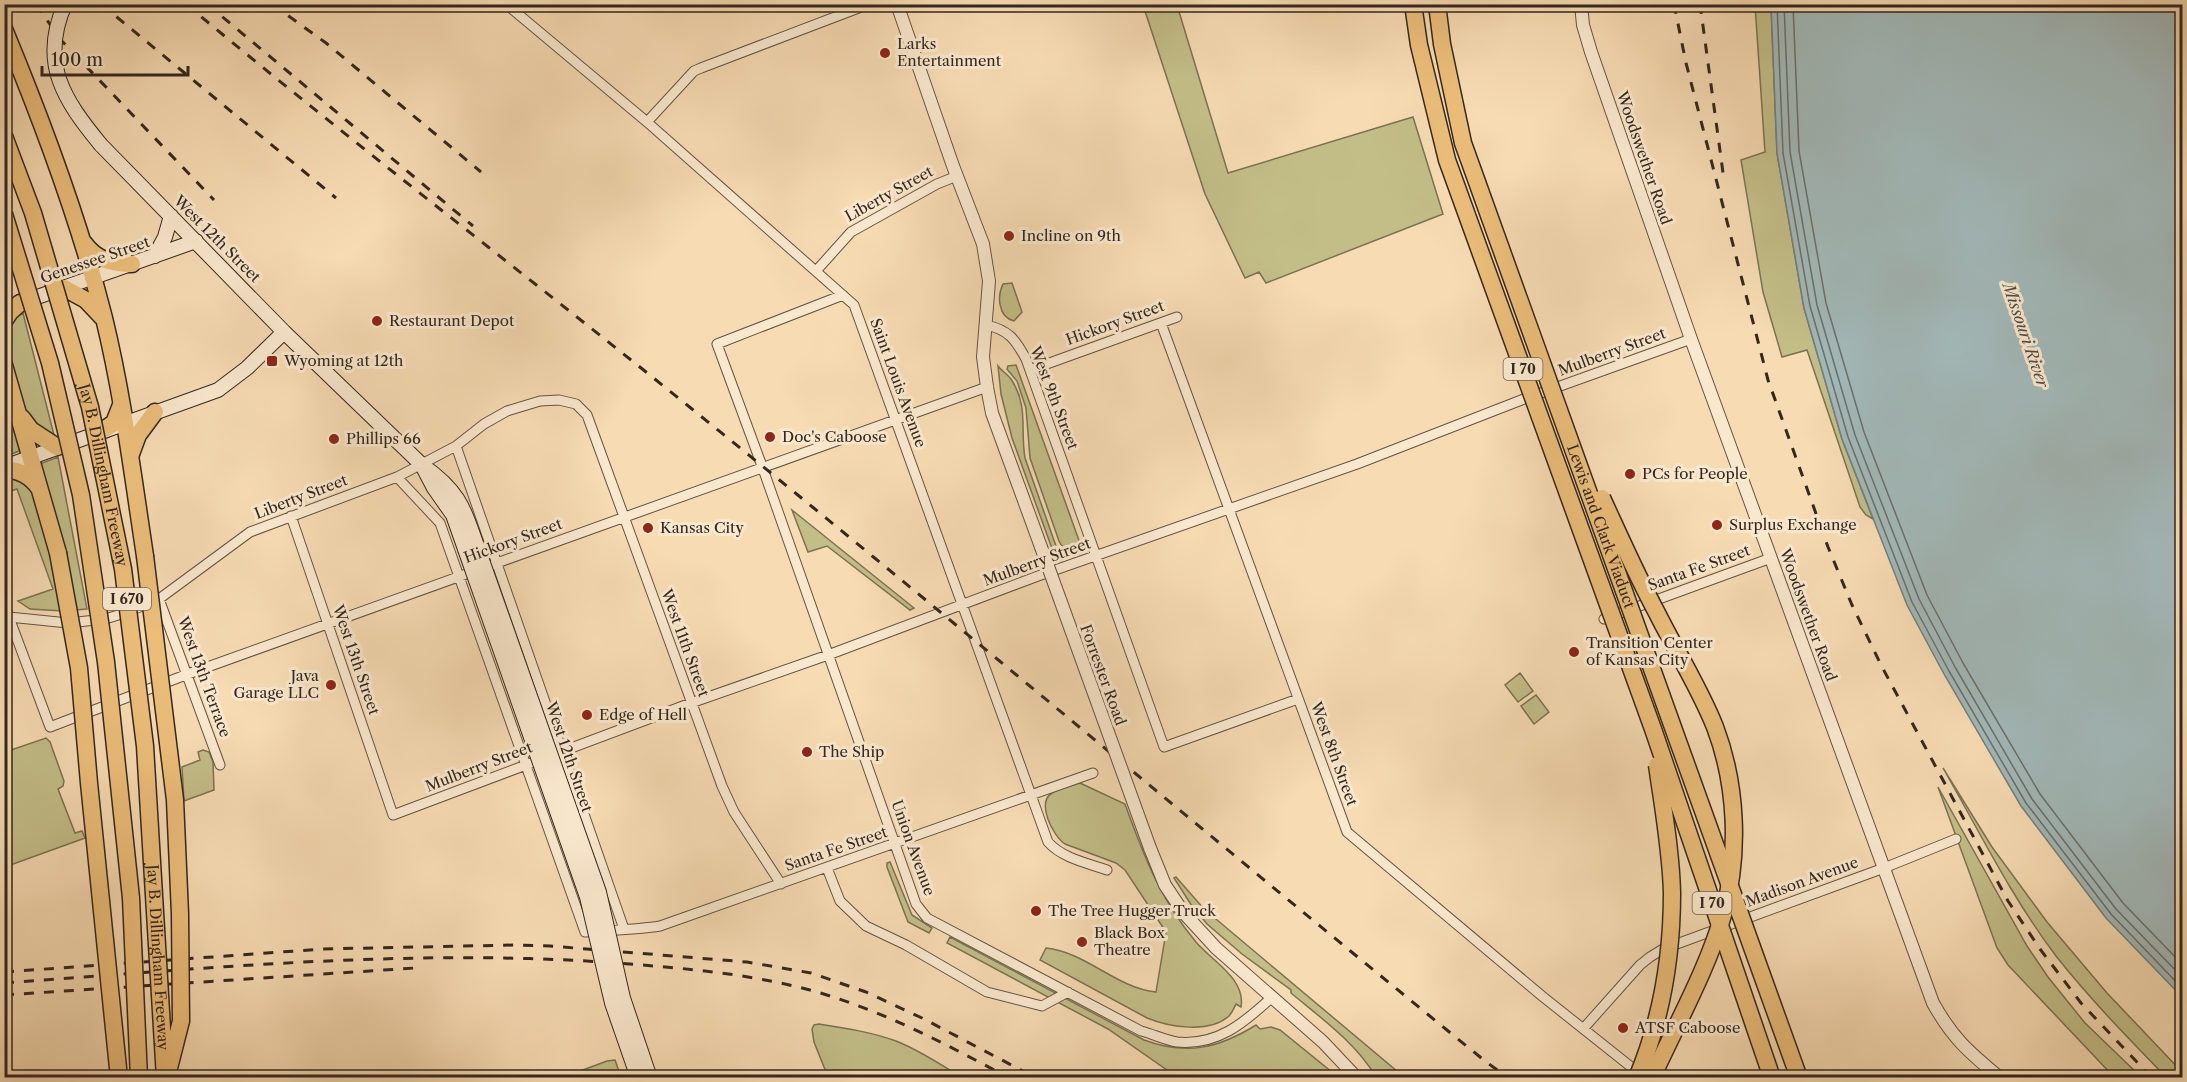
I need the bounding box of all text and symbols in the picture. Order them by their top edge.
place label: Larks Entertainment [897,34,1002,70]
scale bar [42,39,188,77]
marker: Larks Entertainment [878,46,892,60]
text: 100 m [51,49,103,71]
street label: Woodswether Road [1612,88,1676,227]
street label: Liberty Street [841,161,937,226]
street label: West 12th Street [169,190,265,287]
place label: Incline on 9th [1021,226,1121,245]
marker: Incline on 9th [1002,229,1016,243]
street label: Genessee Street [38,232,153,287]
water label: Missouri River [1998,278,2054,391]
street label: Hickory Street [1063,296,1167,349]
place label: Restaurant Depot [389,311,515,330]
marker: Restaurant Depot [370,314,384,328]
street label: Saint Louis Avenue [866,316,931,450]
street label: Mulberry Street [1555,323,1669,380]
street label: West 9th Street [1026,342,1083,453]
place label: Wyoming at 12th [283,351,404,370]
marker: Wyoming at 12th [265,354,279,368]
road number: I 70 [1504,358,1543,380]
street label: Jay B. Dillingham Freeway [74,380,132,569]
place label: Doc's Caboose [782,427,887,446]
place label: Phillips 66 [346,429,421,448]
marker: Doc's Caboose [763,430,777,444]
marker: Phillips 66 [327,432,341,446]
street label: Lewis and Clark Viaduct [1563,442,1640,612]
place label: PCs for People [1642,464,1748,483]
marker: PCs for People [1623,467,1637,481]
street label: Liberty Street [252,470,351,523]
street label: Hickory Street [461,514,565,567]
place label: Surplus Exchange [1729,515,1857,534]
place label: Kansas City [660,518,744,537]
marker: Surplus Exchange [1710,518,1724,532]
marker: Kansas City [641,521,655,535]
street label: Mulberry Street [980,533,1094,590]
street label: Santa Fe Street [1645,540,1753,595]
street label: Woodswether Road [1775,545,1841,684]
street label: West 11th Street [657,585,714,700]
road number: I 670 [103,588,151,610]
street label: West 13th Street [328,601,384,718]
street label: West 13th Terrace [173,613,235,740]
street label: Forrester Road [1076,622,1131,728]
place label: Transition Center of Kansas City [1586,633,1713,669]
marker: Transition Center of Kansas City [1567,645,1581,659]
place label: Java Garage LLC [233,666,319,702]
marker: Java Garage LLC [324,678,338,692]
street label: West 12th Street [541,698,597,815]
street label: West 8th Street [1306,698,1362,809]
place label: Edge of Hell [599,705,688,724]
marker: Edge of Hell [580,708,594,722]
street label: Mulberry Street [423,737,536,796]
place label: The Ship [819,742,884,761]
marker: The Ship [800,745,814,759]
street label: Union Avenue [887,797,940,898]
street label: Santa Fe Street [782,822,890,875]
street label: Madison Avenue [1743,852,1861,911]
street label: Jay B. Dillingham Freeway [143,862,173,1052]
road number: I 70 [1692,892,1732,914]
place label: The Tree Hugger Truck [1048,901,1217,920]
marker: The Tree Hugger Truck [1029,904,1043,918]
place label: Black Box Theatre [1094,923,1165,959]
marker: Black Box Theatre [1075,935,1089,949]
place label: ATSF Caboose [1634,1018,1740,1037]
marker: ATSF Caboose [1616,1021,1630,1035]

